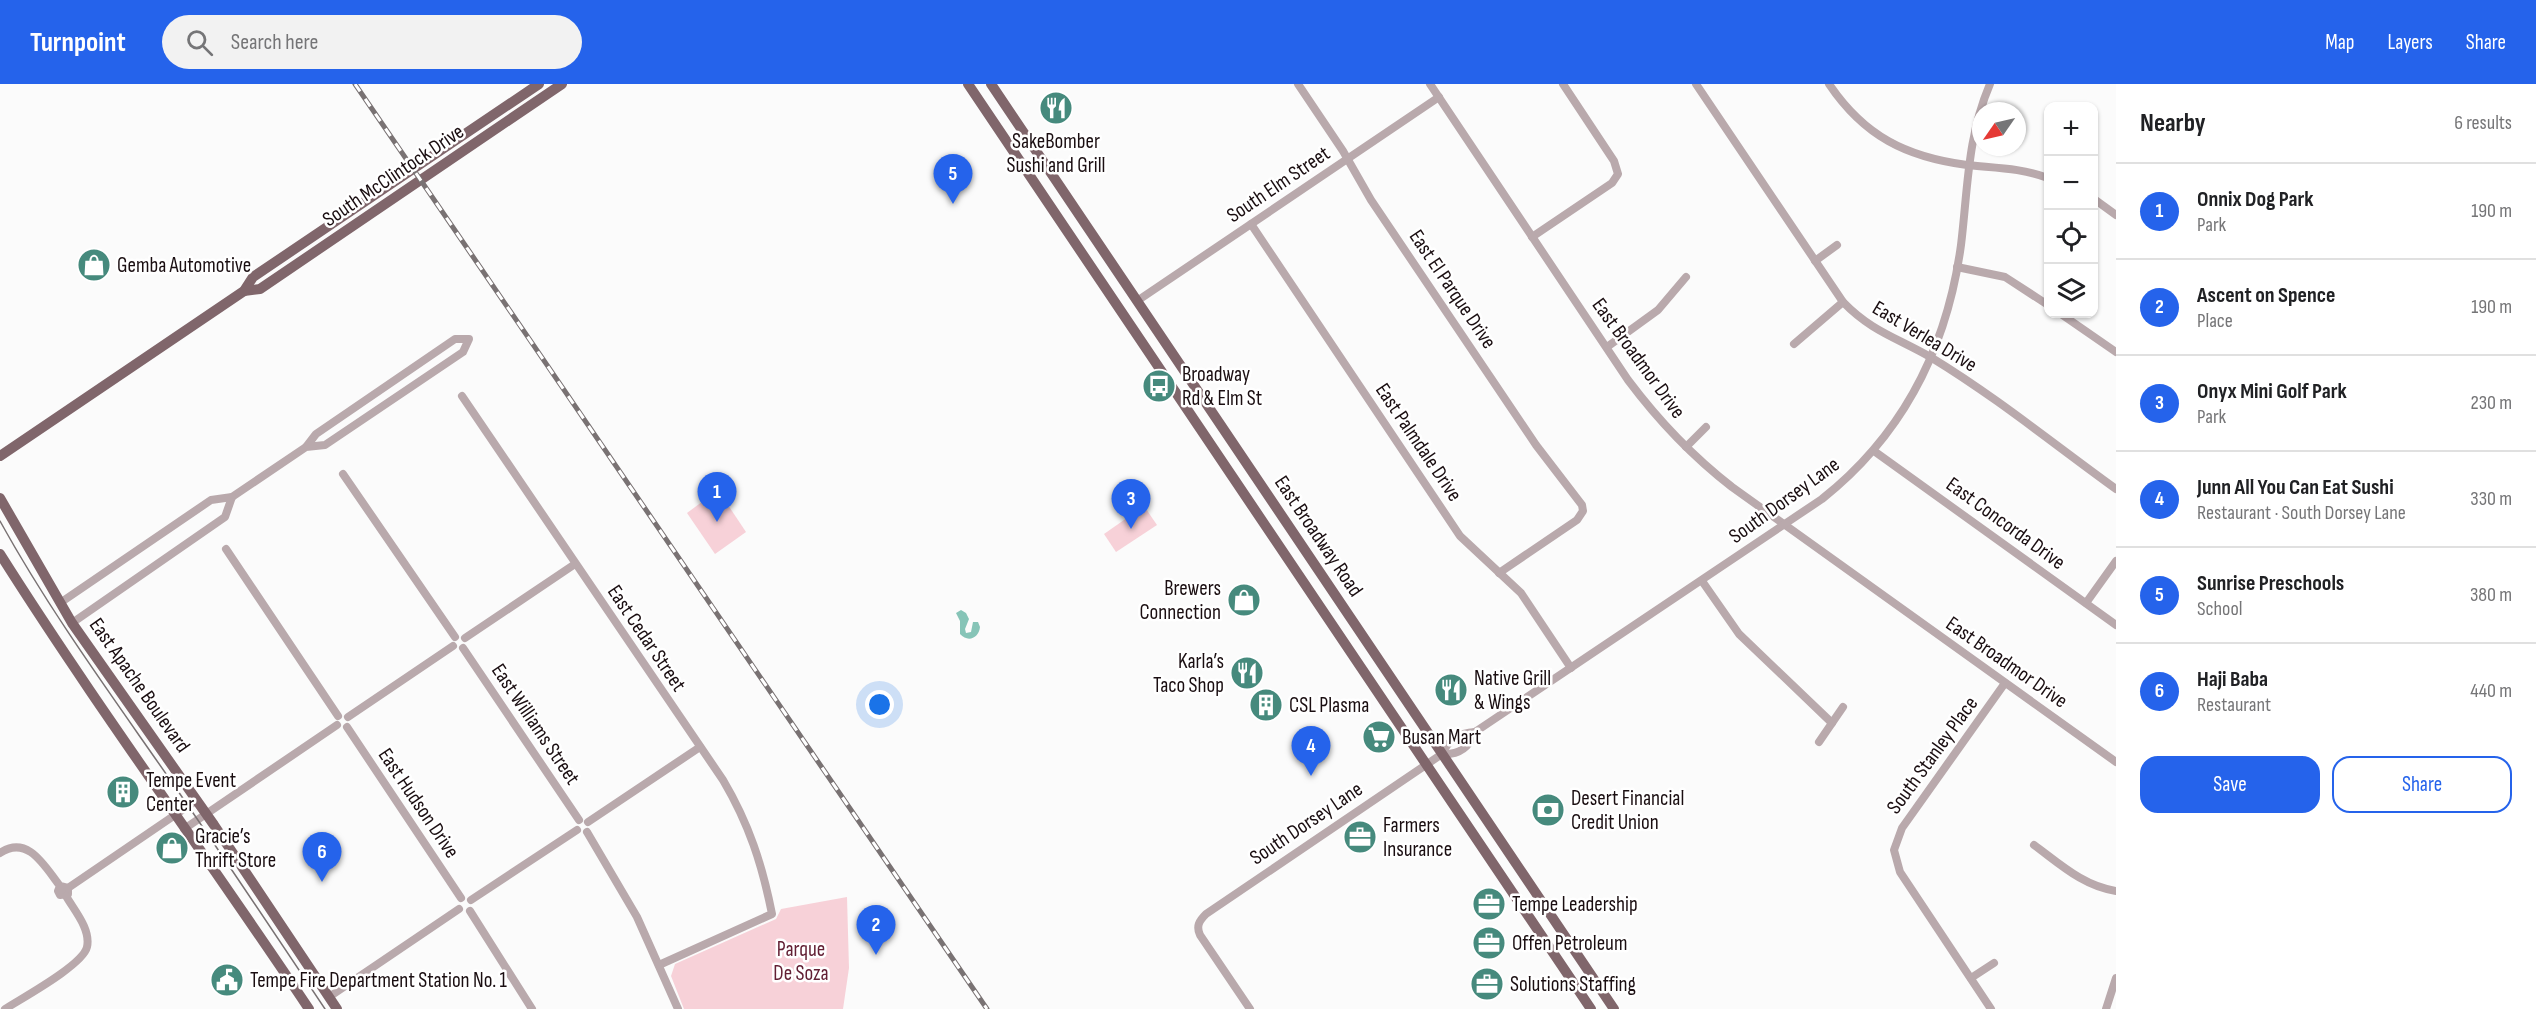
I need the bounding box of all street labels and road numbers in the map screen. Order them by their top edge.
street label: South McClintock Drive [318,119,469,232]
street label: South Elm Street [1222,141,1335,228]
street label: East El Parque Drive [1404,225,1502,353]
street label: East Broadmor Drive [1587,293,1691,423]
street label: East Verlea Drive [1868,295,1982,377]
street label: East Palmdale Drive [1370,379,1467,506]
street label: South Dorsey Lane [1724,452,1844,549]
street label: East Broadway Road [1269,471,1368,601]
street label: East Concorda Drive [1941,472,2070,575]
street label: East Cedar Street [602,580,691,696]
street label: East Broadmor Drive [1941,611,2072,714]
street label: East Apache Boulevard [84,613,195,757]
street label: East Williams Street [486,659,585,789]
street label: South Stanley Place [1881,692,1983,819]
street label: East Hudson Drive [373,744,465,863]
street label: South Dorsey Lane [1245,777,1367,870]

